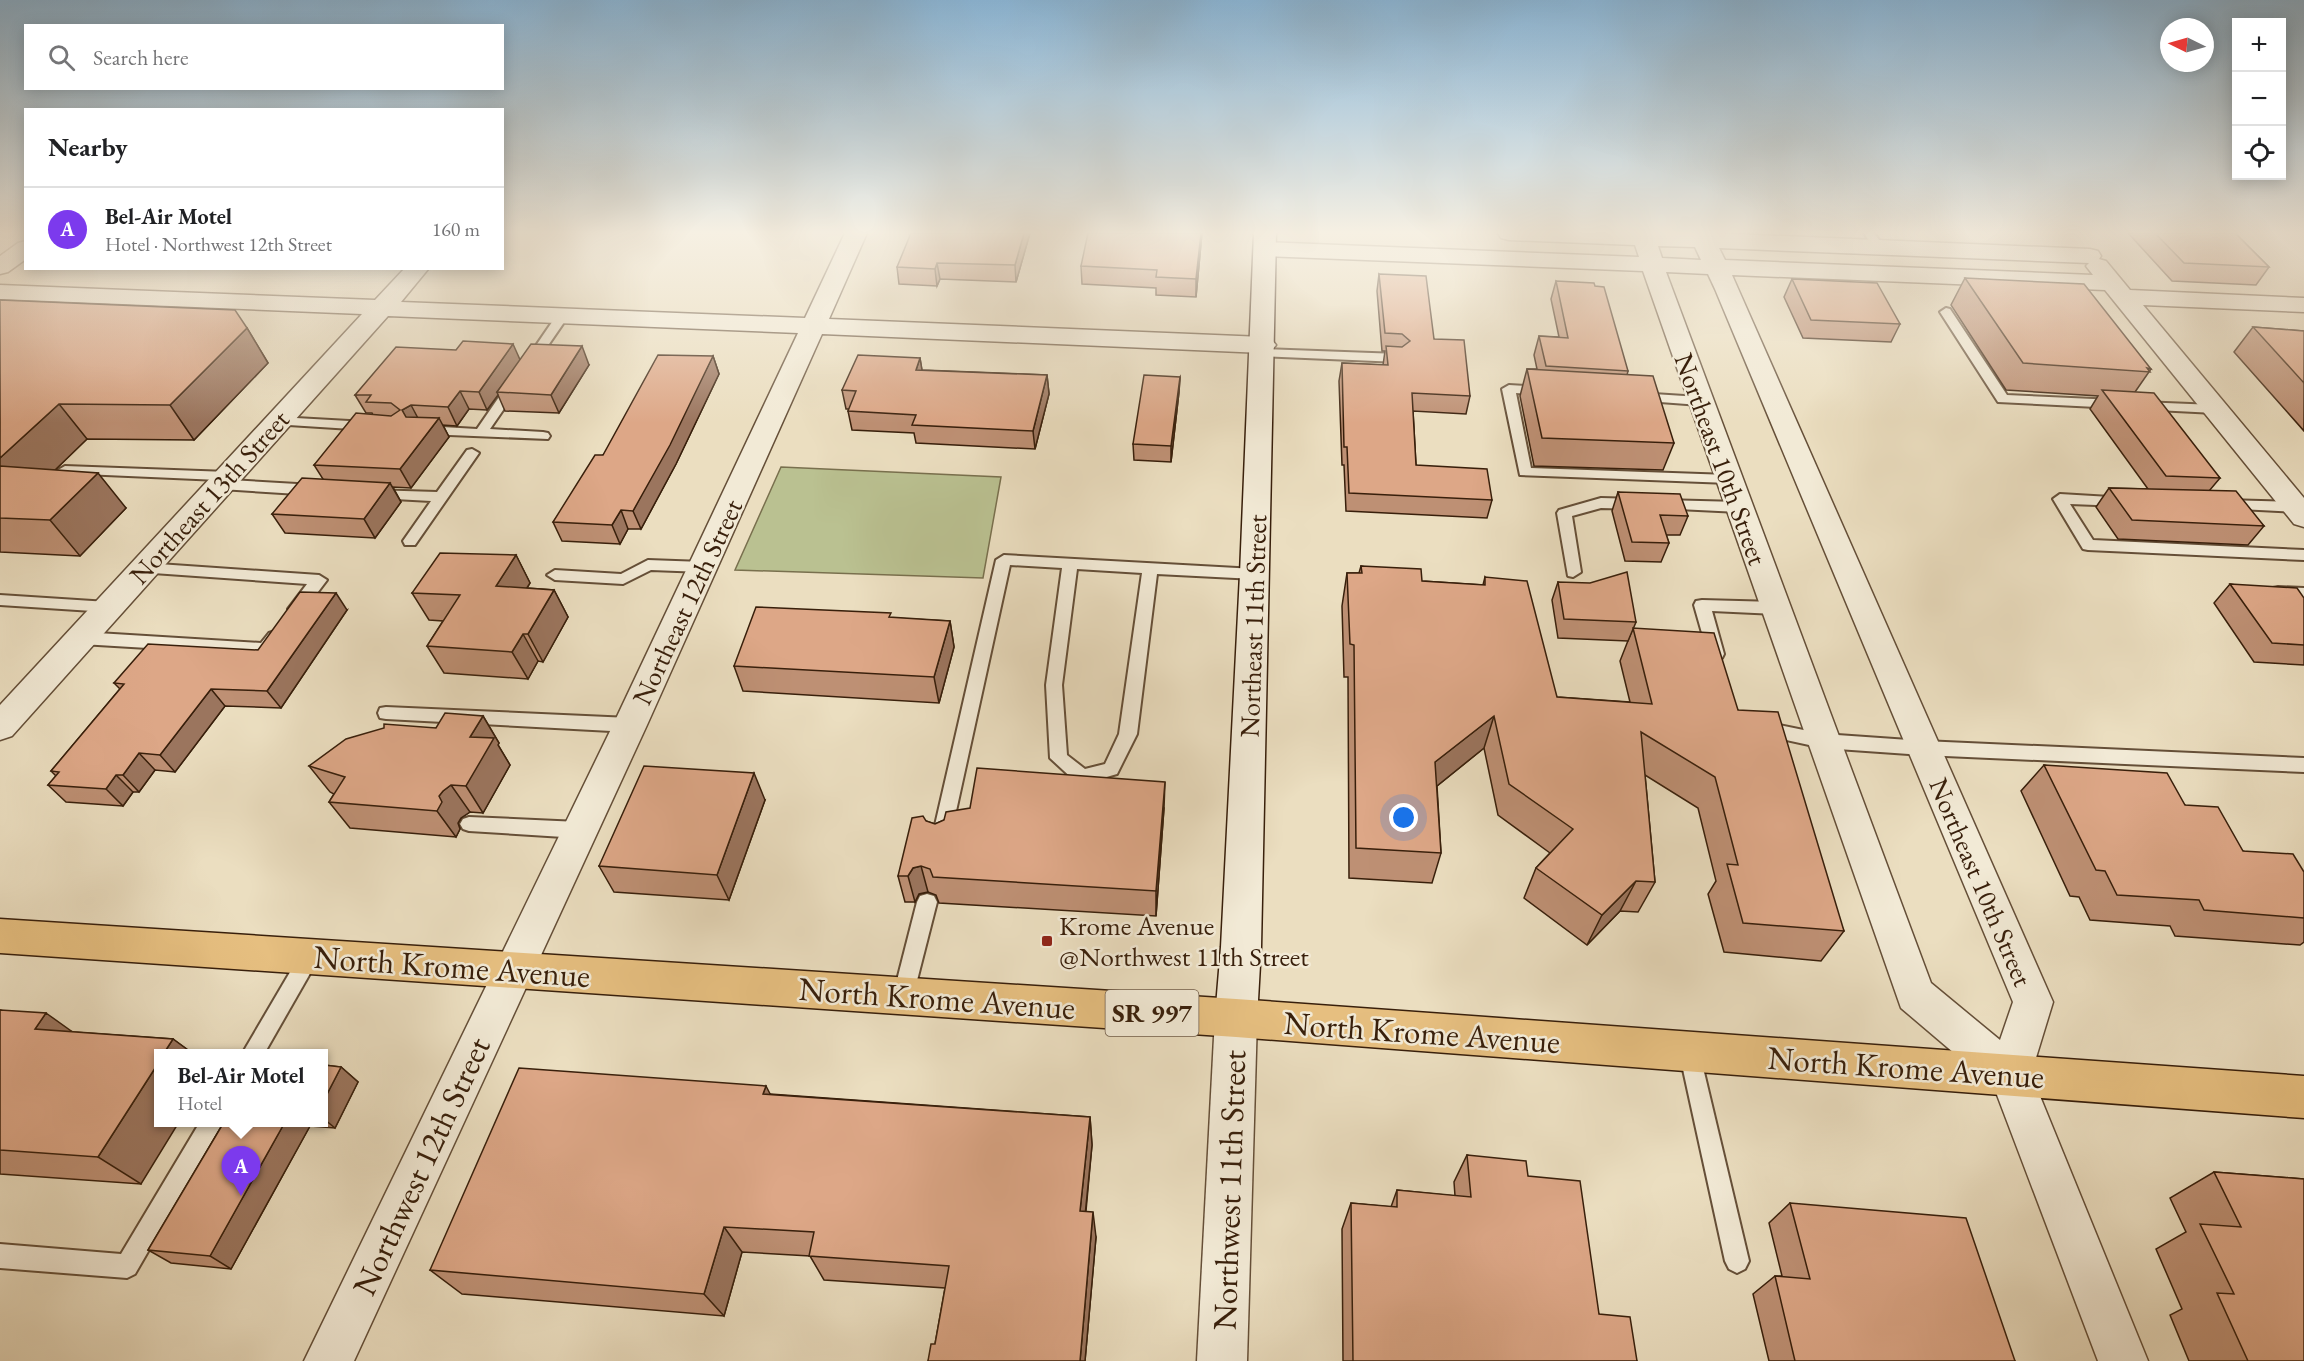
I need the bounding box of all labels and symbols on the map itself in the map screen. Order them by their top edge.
north arrow [2160,18,2214,72]
street label: Northeast 10th Street [1666,348,1776,570]
street label: Northeast 13th Street [121,402,297,592]
street label: Northeast 12th Street [624,493,750,710]
street label: Northeast 11th Street [1232,513,1274,738]
street label: Northeast 10th Street [1921,772,2041,992]
your location [1389,803,1418,832]
place label: Krome Avenue @Northwest 11th Street [1059,908,1309,974]
marker: Krome Avenue @Northwest 11th Street [1040,934,1054,948]
street label: North Krome Avenue [312,935,592,997]
street label: North Krome Avenue [797,967,1077,1029]
road number: SR 997 [1106,990,1198,1036]
street label: North Krome Avenue [1282,1001,1562,1063]
street label: Northwest 12th Street [342,1029,500,1302]
street label: North Krome Avenue [1766,1036,2046,1098]
street label: Northwest 11th Street [1203,1048,1255,1331]
pin: A [222,1146,260,1196]

